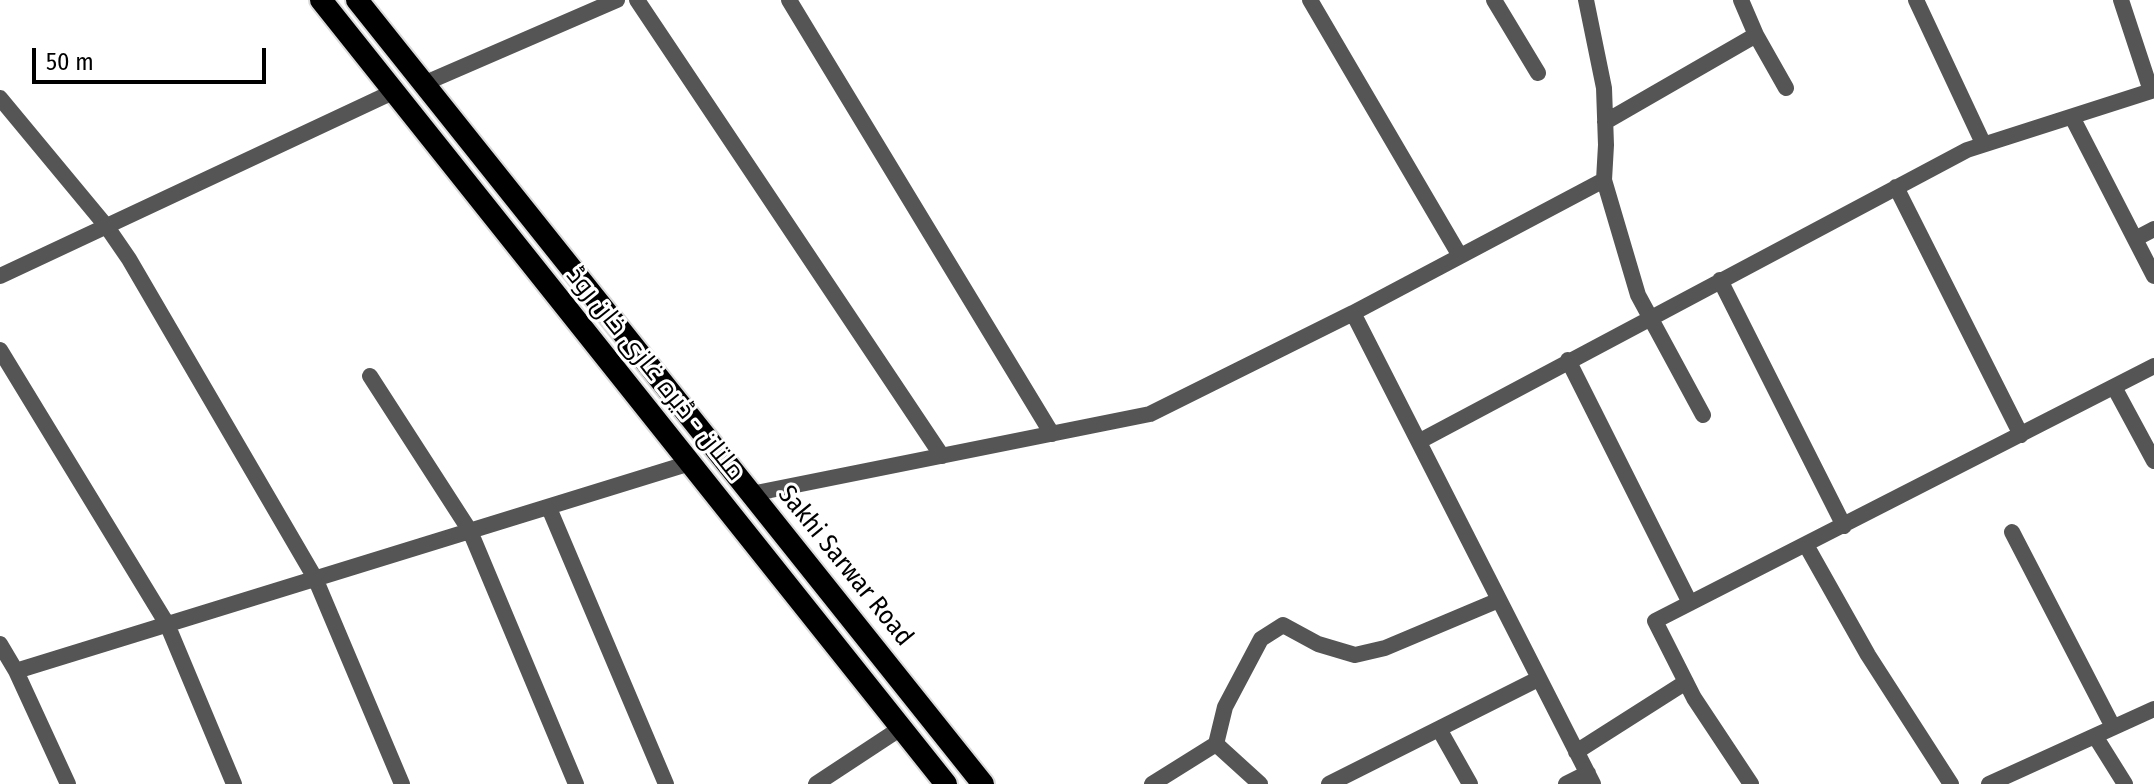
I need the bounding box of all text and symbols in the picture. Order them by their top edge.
scale bar [36,32,270,82]
text: 50 m [46,48,94,76]
street label: ملتان - ڈیرہ غازی خان روڈ [559,261,751,487]
street label: Sakhi Sarwar Road [771,480,919,652]

